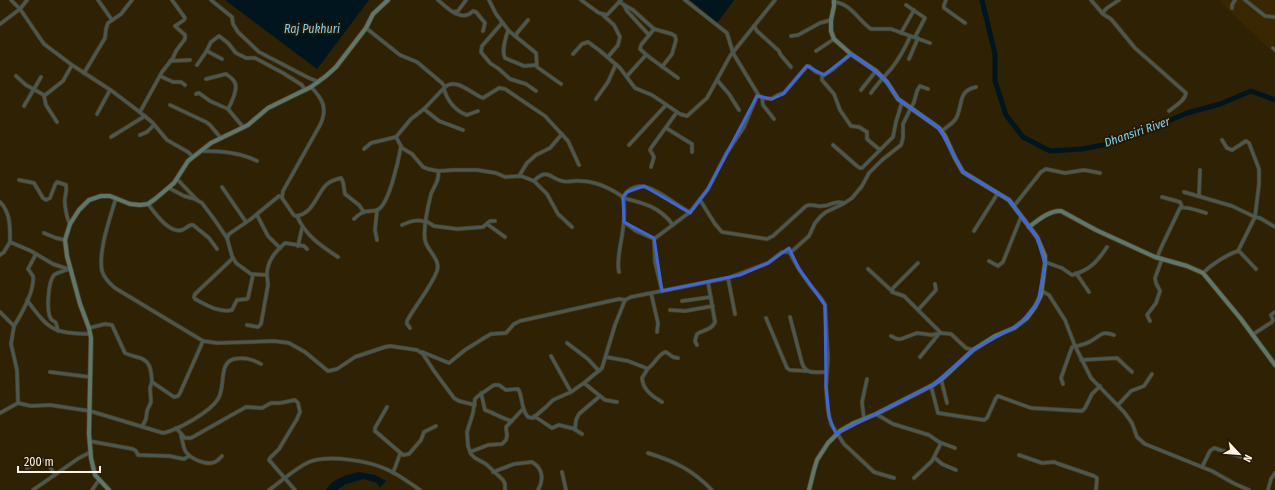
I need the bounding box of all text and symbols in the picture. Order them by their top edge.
water label: Raj Pukhuri [284,22,340,36]
water label: Dhansiri River [1102,114,1172,150]
north arrow [1219,434,1259,474]
scale bar [18,448,100,474]
text: N [1240,452,1255,464]
text: 200 m [24,455,54,469]

